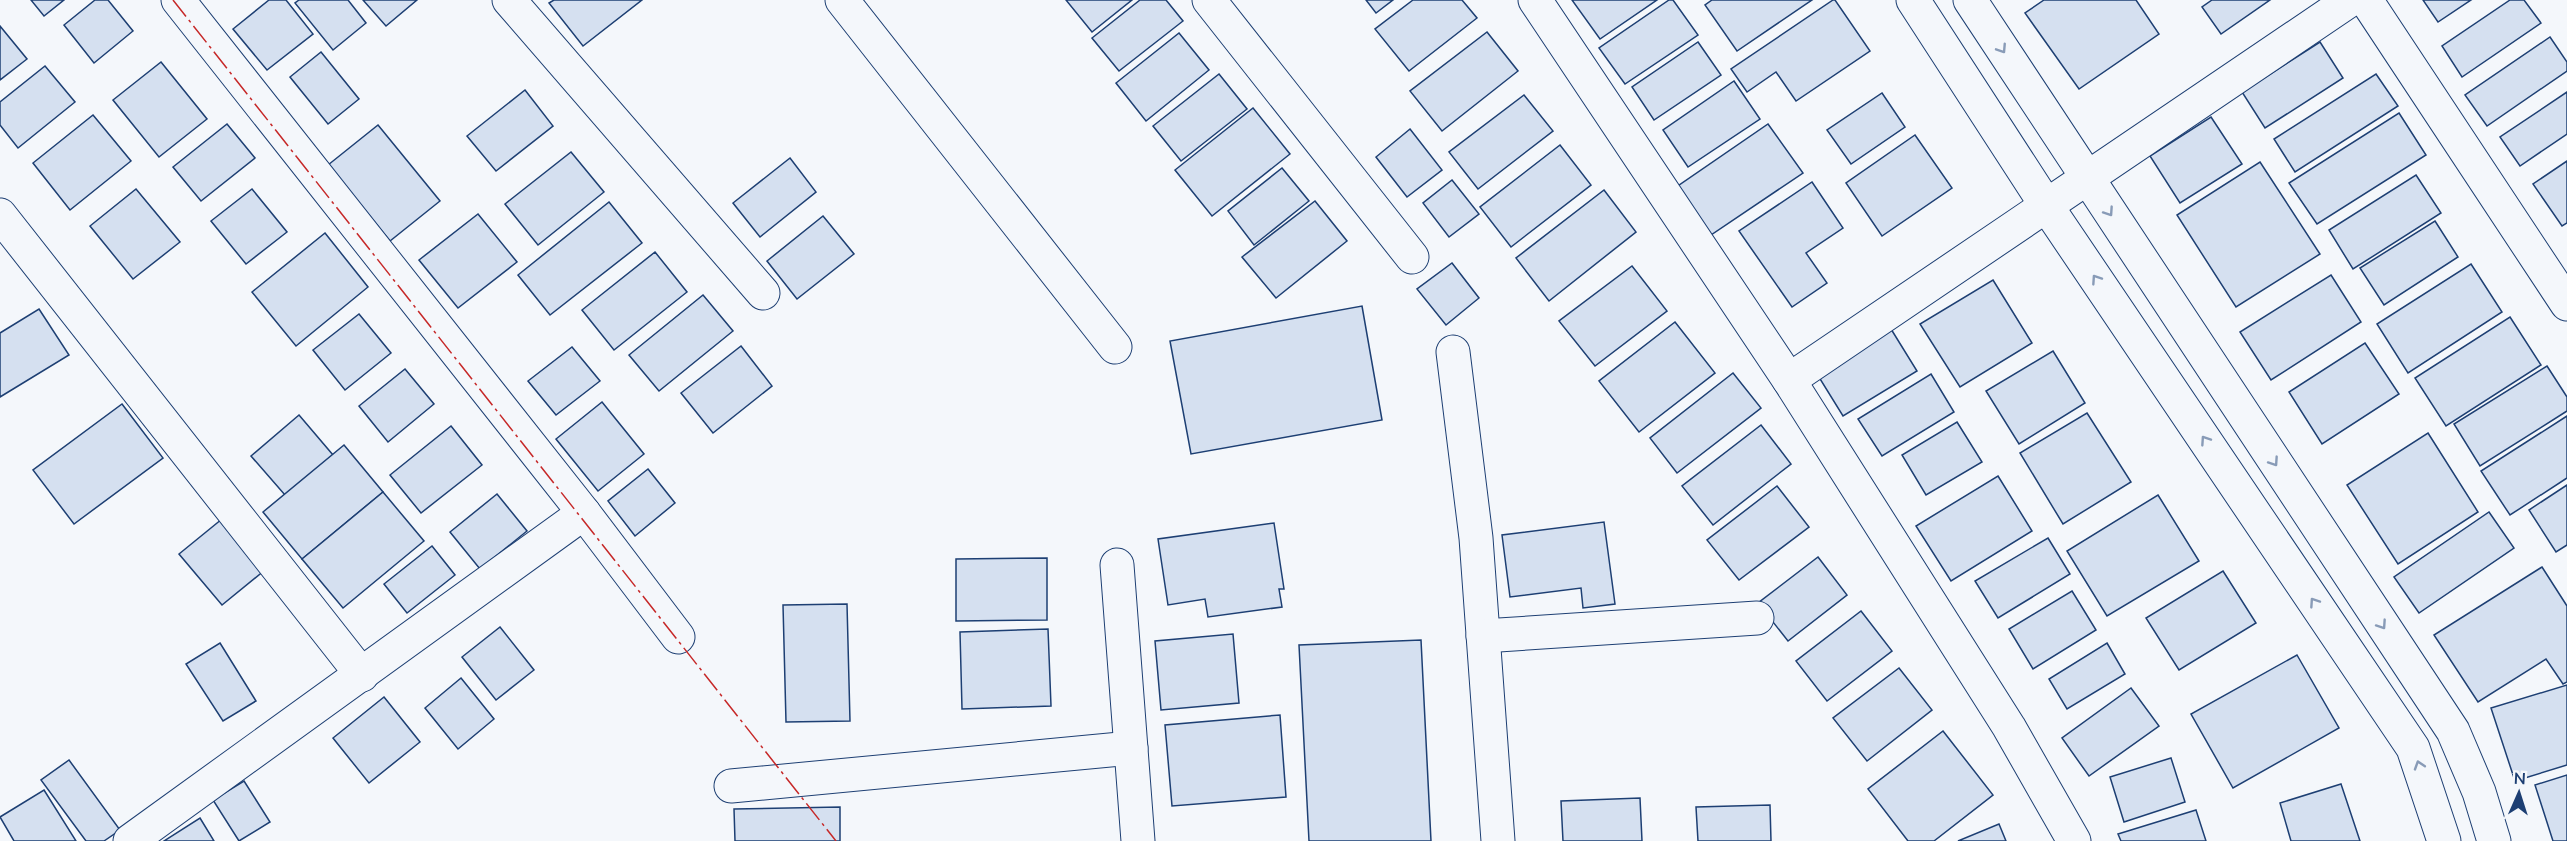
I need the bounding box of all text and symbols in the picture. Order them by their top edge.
one-way arrow [1995,42,2006,53]
one-way arrow [2101,206,2112,217]
one-way arrow [2092,274,2103,285]
one-way arrow [2201,436,2212,447]
one-way arrow [2267,456,2278,467]
one-way arrow [2311,597,2322,608]
one-way arrow [2375,618,2386,629]
one-way arrow [2414,760,2426,771]
north arrow [2489,763,2549,823]
text: N [2513,768,2526,788]

